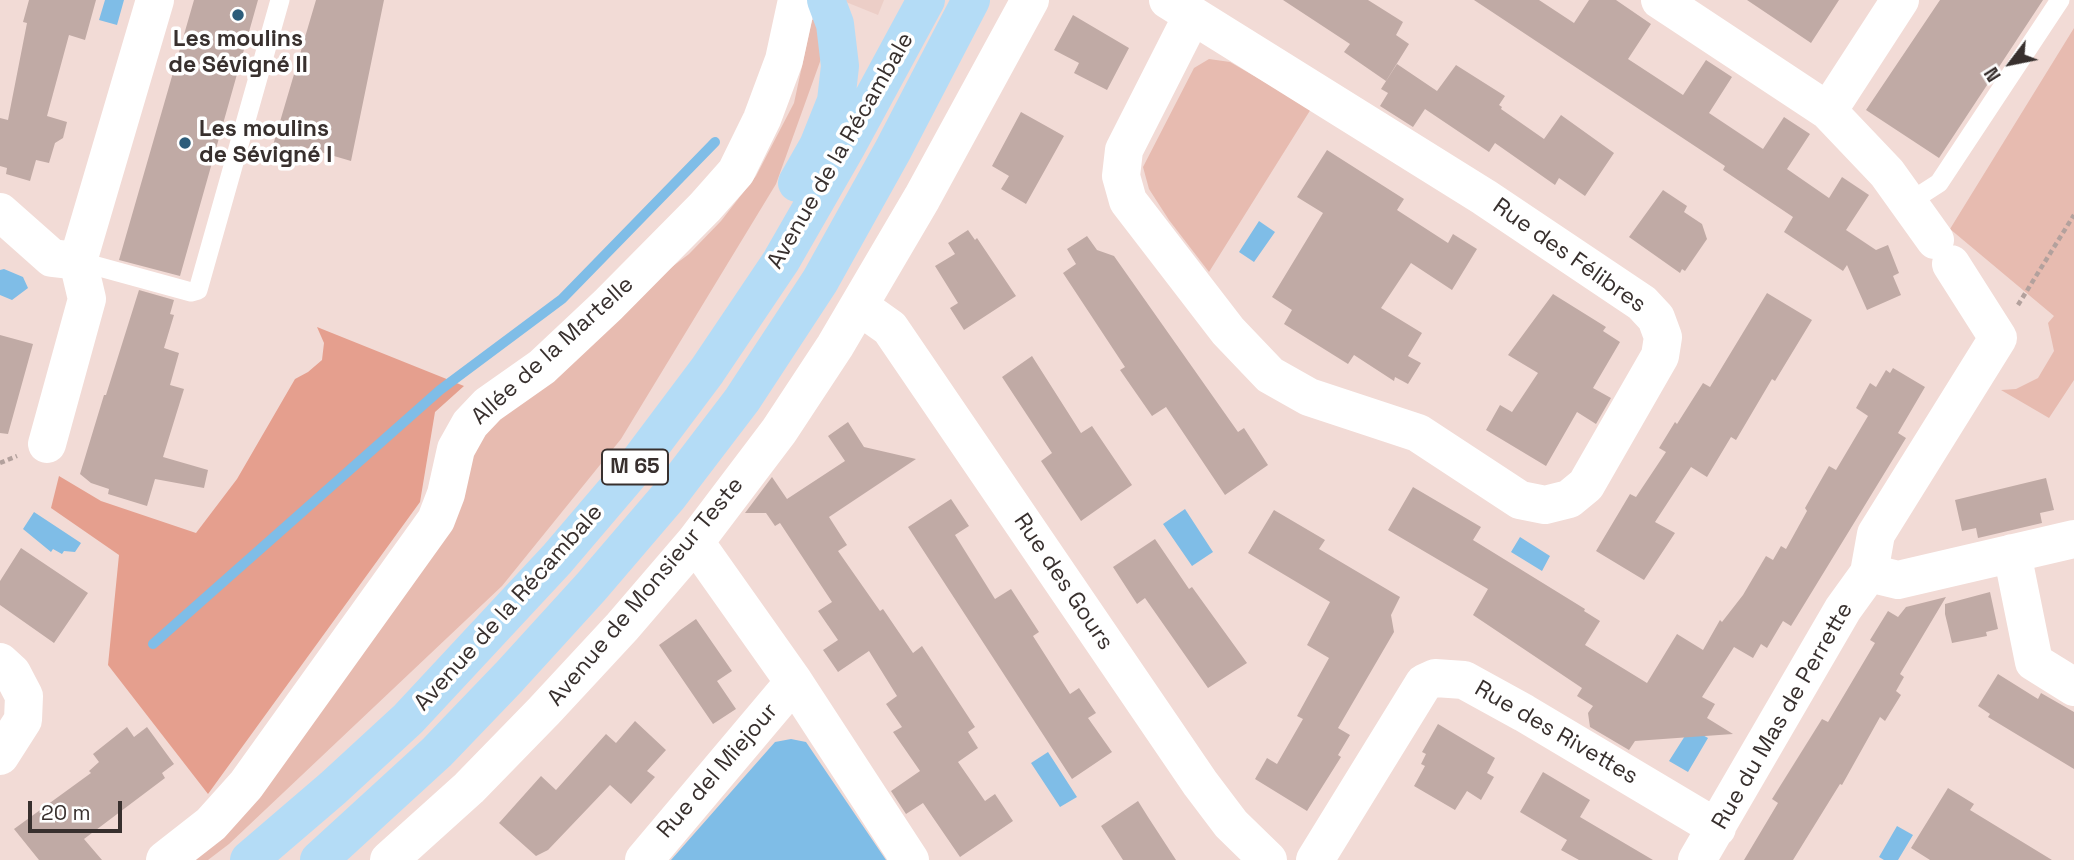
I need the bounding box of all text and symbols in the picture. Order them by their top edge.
marker: Les moulins de Sévigné II [230,7,246,23]
place label: Les moulins de Sévigné II [168,26,308,80]
street label: Avenue de la Récambale [762,28,920,274]
north arrow [1976,28,2046,98]
text: N [1979,62,2007,86]
place label: Les moulins de Sévigné I [199,116,332,170]
marker: Les moulins de Sévigné I [177,135,193,151]
street label: Rue des Félibres [1487,193,1651,319]
street label: Allée de la Martelle [466,271,640,431]
road number: M 65 [602,449,668,484]
street label: Avenue de Monsieur Teste [542,472,750,712]
street label: Avenue de la Récambale [409,499,609,717]
street label: Rue des Gours [1007,509,1119,655]
street label: Rue du Mas de Perrette [1707,598,1859,834]
street label: Rue des Rivettes [1469,675,1643,791]
street label: Rue del Miejour [652,698,784,844]
scale bar [32,786,126,830]
text: 20 m [41,799,91,826]

